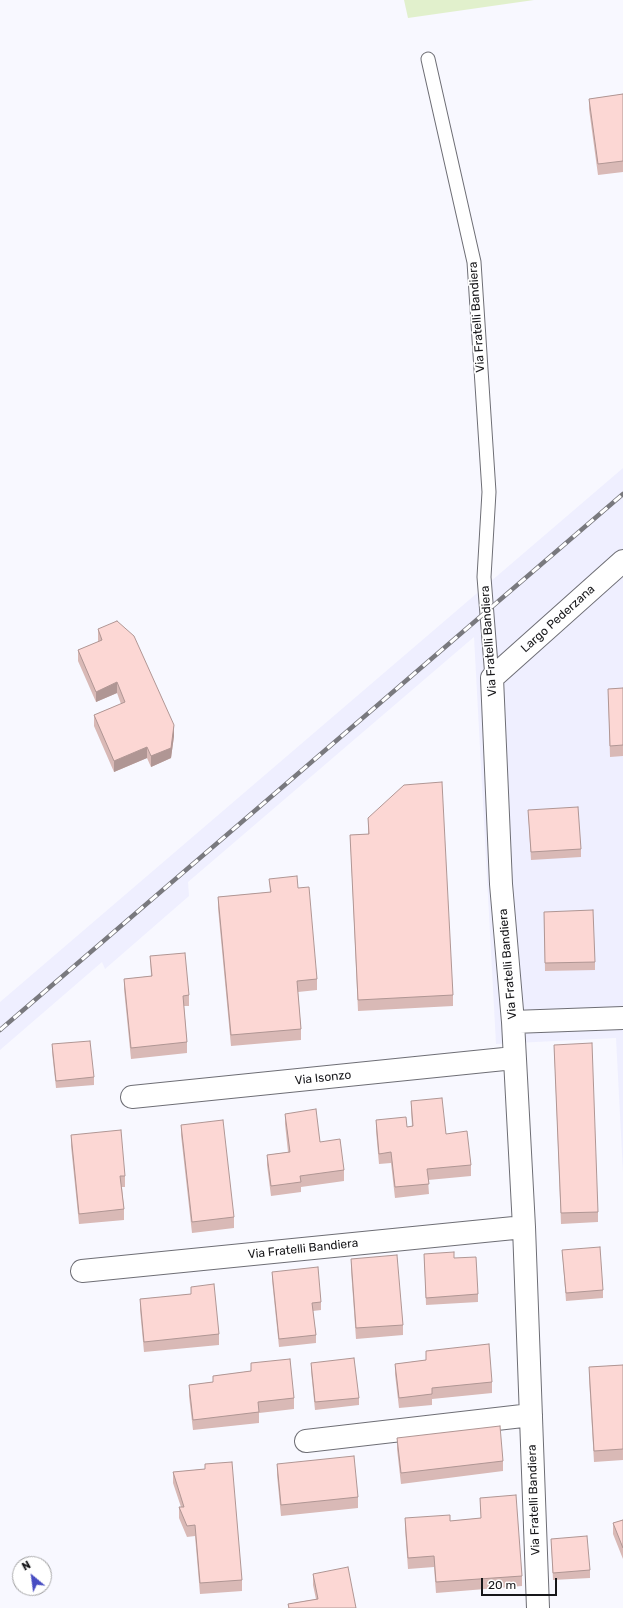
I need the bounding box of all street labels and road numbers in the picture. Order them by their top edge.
street label: Via Fratelli Bandiera [466,261,488,373]
street label: Largo Pederzana [518,582,598,656]
street label: Via Fratelli Bandiera [478,585,500,697]
street label: Via Fratelli Bandiera [496,908,520,1020]
street label: Via Isonzo [294,1068,352,1088]
street label: Via Fratelli Bandiera [247,1236,359,1262]
street label: Via Fratelli Bandiera [525,1444,543,1556]

